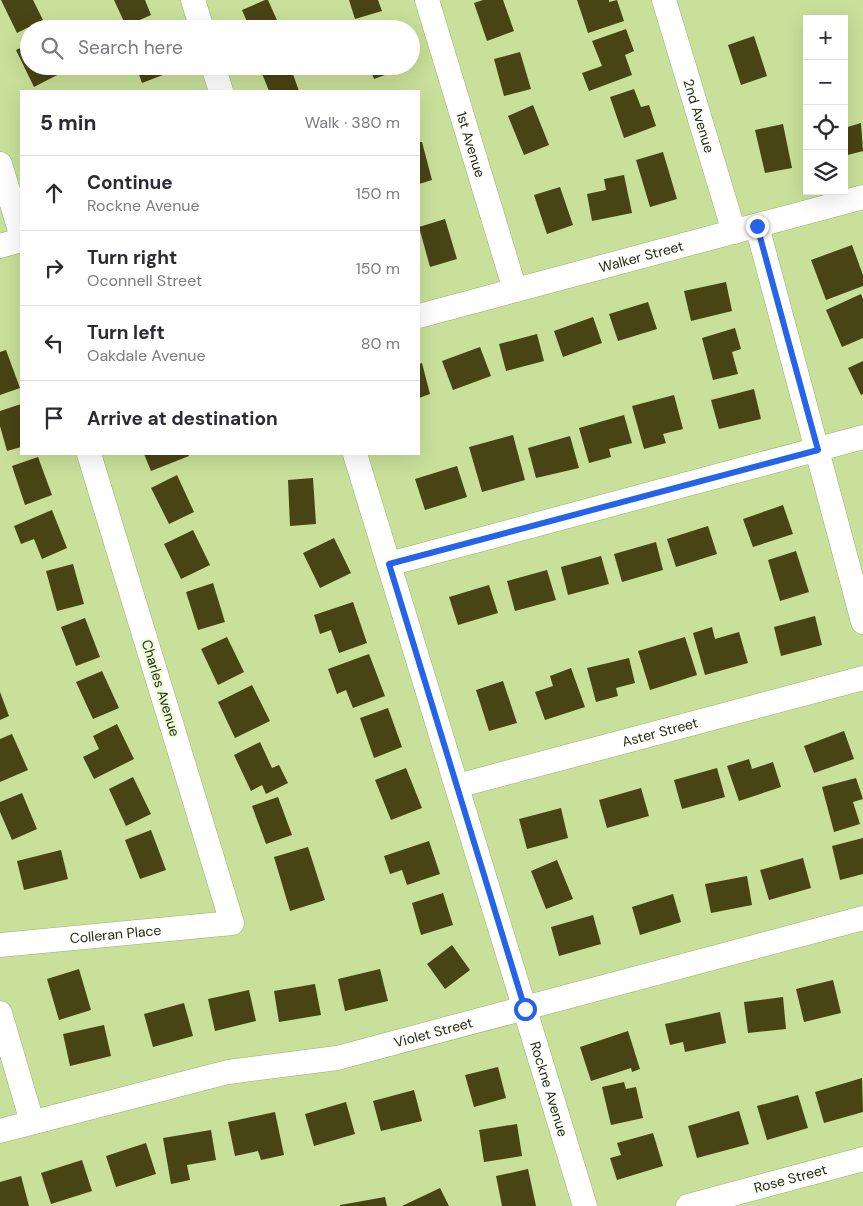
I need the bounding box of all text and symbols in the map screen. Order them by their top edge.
map controls [803,15,848,195]
button: + [803,15,848,60]
search box [20,20,420,75]
icon: search [38,34,66,62]
text: Search here [78,35,183,60]
button: − [803,60,848,105]
street label: 2nd Avenue [679,77,719,155]
button: locate [803,105,848,150]
text: 5 min [40,109,96,137]
street label: 1st Avenue [452,109,489,180]
text: Walk · 380 m [305,112,400,133]
button: layers [803,150,848,195]
text: Continue [87,170,173,195]
icon: ahead [40,179,68,207]
text: 150 m [356,183,400,204]
text: Rockne Avenue [87,195,200,216]
route end [746,215,769,238]
street label: Walker Street [597,237,685,276]
text: Turn right [87,245,177,270]
icon: right [40,254,68,282]
text: 150 m [356,258,400,279]
text: Oconnell Street [87,270,202,291]
text: Turn left [87,320,165,345]
icon: left [40,329,68,357]
text: 80 m [361,333,400,354]
text: Oakdale Avenue [87,345,206,366]
icon: arrive [40,404,68,432]
text: Arrive at destination [87,406,278,431]
street label: Charles Avenue [138,637,184,739]
street label: Aster Street [620,713,700,751]
street label: Colleran Place [69,921,162,947]
route start [514,998,537,1021]
street label: Violet Street [392,1013,475,1051]
street label: Rockne Avenue [526,1039,572,1139]
street label: Rose Street [752,1160,829,1197]

